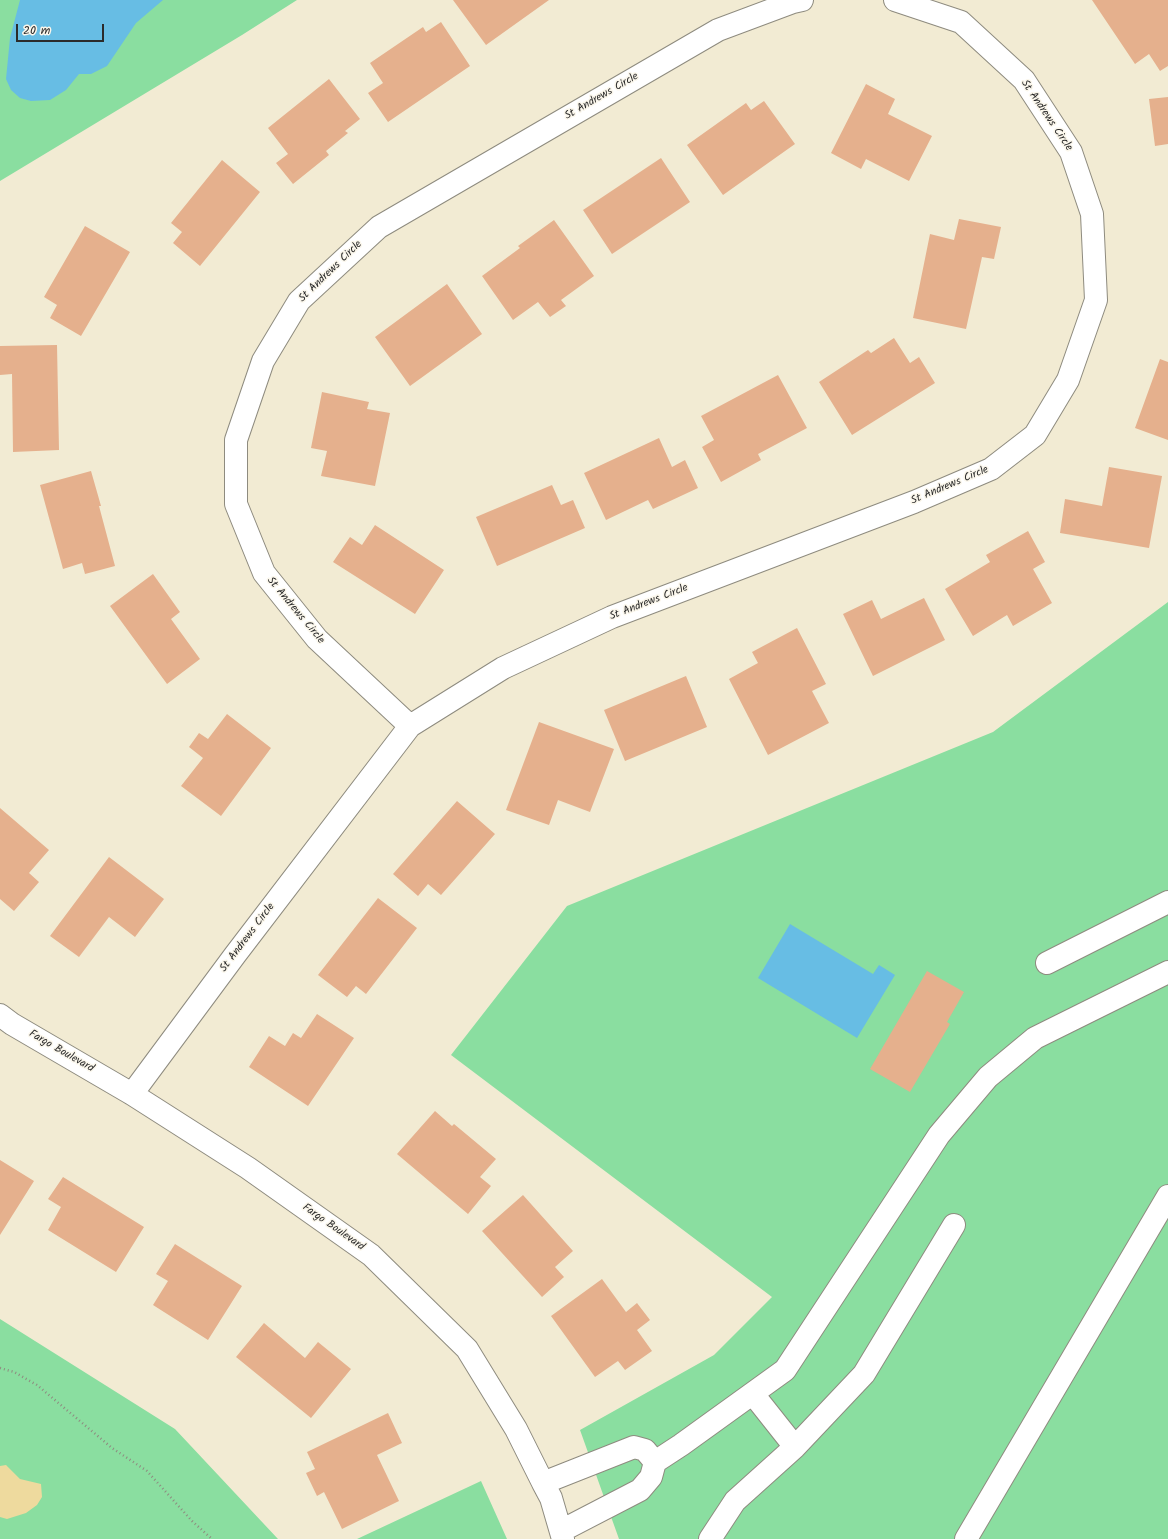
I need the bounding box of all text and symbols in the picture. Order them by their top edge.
scale bar [18,16,106,42]
text: 20 m [23,21,50,40]
street label: St Andrews Circle [563,71,641,123]
street label: St Andrews Circle [1017,78,1075,154]
street label: St Andrews Circle [297,238,365,306]
street label: St Andrews Circle [909,464,991,508]
street label: St Andrews Circle [263,575,327,647]
street label: St Andrews Circle [608,582,690,624]
street label: St Andrews Circle [218,901,278,975]
street label: Fargo Boulevard [26,1028,96,1076]
street label: Fargo Boulevard [299,1202,367,1254]

